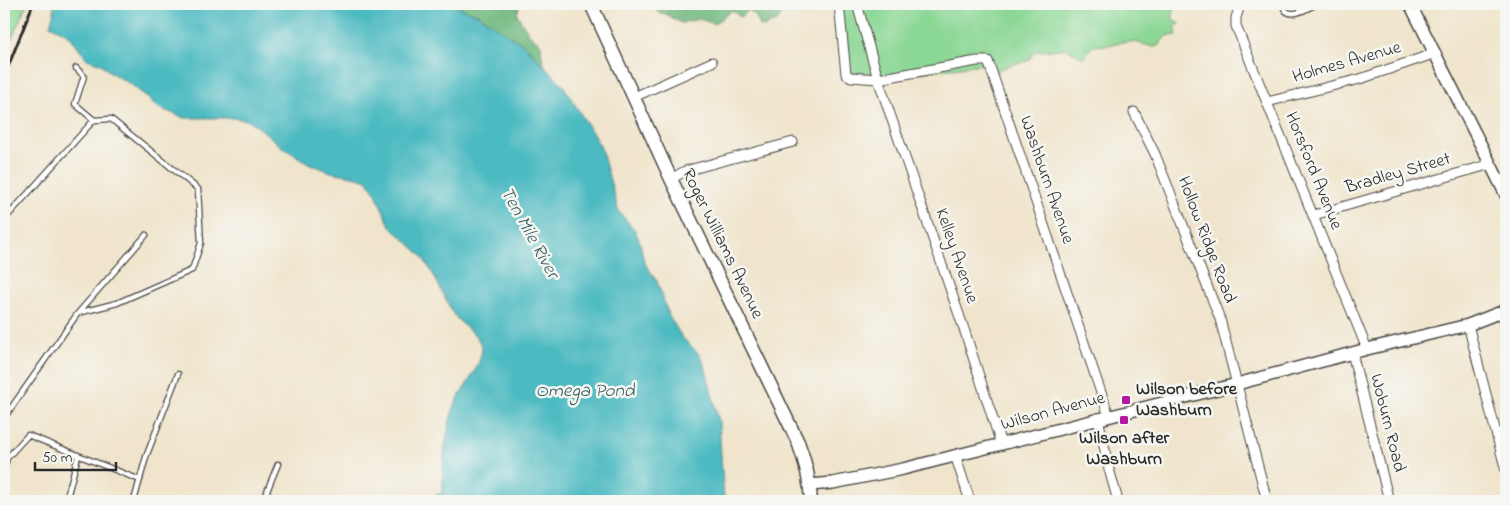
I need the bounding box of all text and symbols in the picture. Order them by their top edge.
street label: Holmes Avenue [1290,35,1405,91]
street label: Horsford Avenue [1277,108,1349,235]
street label: Washburn Avenue [1012,112,1080,248]
street label: Bradley Street [1341,147,1454,202]
street label: Roger Williams Avenue [673,165,770,325]
street label: Hollow Ridge Road [1169,173,1242,308]
water label: Ten Mile River [493,182,566,286]
street label: Kelley Avenue [928,205,985,308]
street label: Woburn Road [1362,371,1412,475]
place label: Wilson before Washburn [1136,377,1238,424]
water label: Omega Pond [535,378,636,406]
street label: Wilson Avenue [998,385,1109,438]
marker: Wilson before Washburn [1120,394,1132,406]
marker: Wilson after Washburn [1118,414,1130,426]
place label: Wilson after Washburn [1079,426,1169,473]
scale bar [35,440,116,472]
text: 50 m [42,447,73,469]

